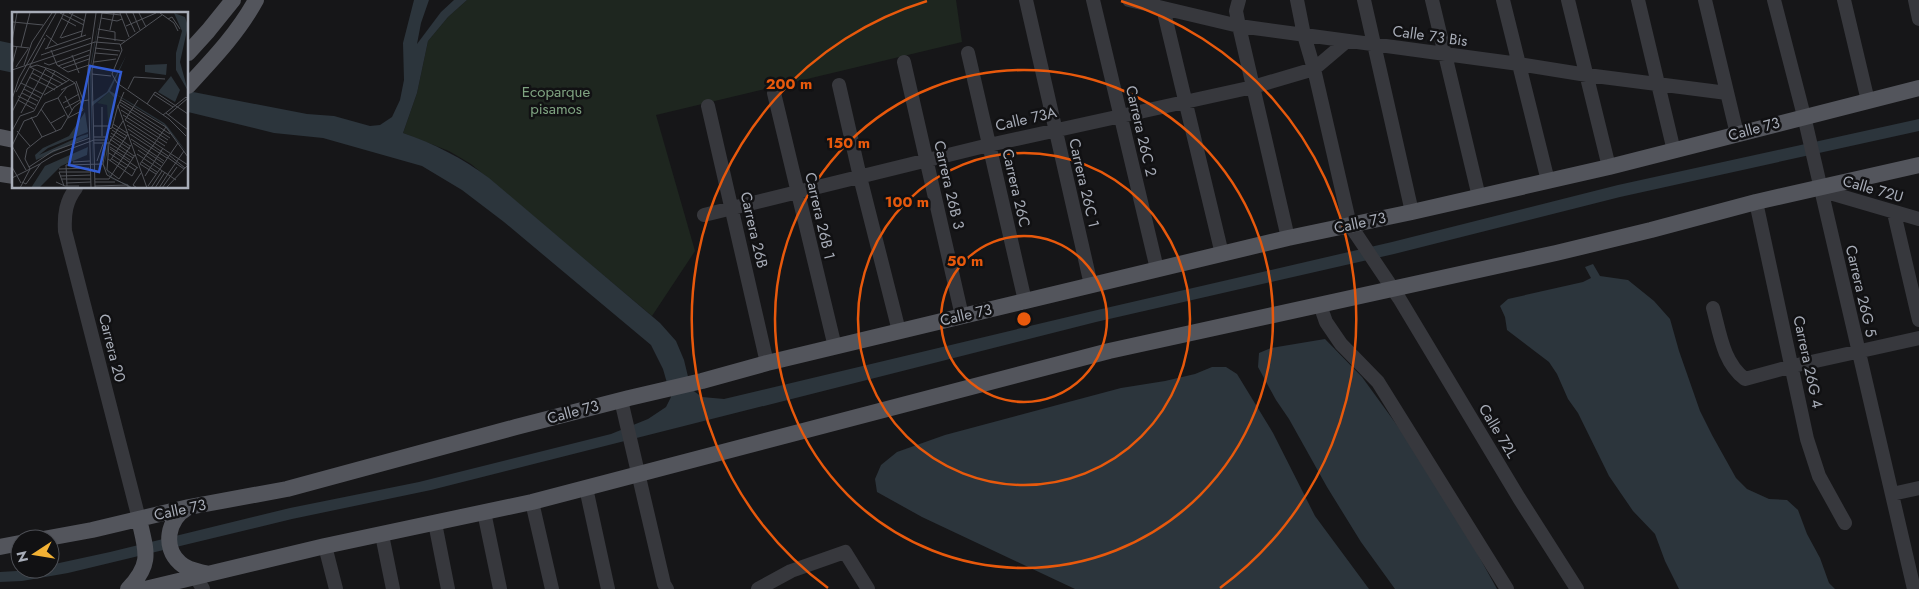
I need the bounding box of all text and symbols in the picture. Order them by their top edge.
inset map [12,12,189,189]
street label: Calle 73 Bis [1391,20,1469,52]
text: 200 m [766,73,812,95]
park label: Ecoparque pisamos [522,81,590,120]
street label: Carrera 26C 2 [1120,83,1162,179]
street label: Calle 73A [993,101,1059,137]
street label: Calle 73 [1726,112,1782,146]
text: 150 m [826,132,870,154]
street label: Carrera 26C 1 [1063,136,1105,230]
street label: Carrera 26B 3 [928,138,970,232]
street label: Carrera 26C [996,147,1036,229]
street label: Carrera 26B 1 [799,170,841,262]
street label: Calle 72U [1840,170,1906,208]
street label: Carrera 26B [735,190,773,270]
text: 100 m [885,191,929,213]
street label: Calle 73 [1332,207,1388,239]
street label: Carrera 26G 5 [1840,243,1882,339]
text: 50 m [947,250,983,272]
street label: Calle 73 [938,298,994,332]
centre of rings [1015,310,1033,328]
street label: Carrera 20 [93,312,131,384]
street label: Carrera 26G 4 [1787,314,1829,411]
street label: Calle 73 [545,395,601,429]
street label: Calle 72L [1473,400,1523,462]
street label: Calle 73 [152,494,208,526]
north arrow [10,529,60,579]
text: N [11,549,33,564]

